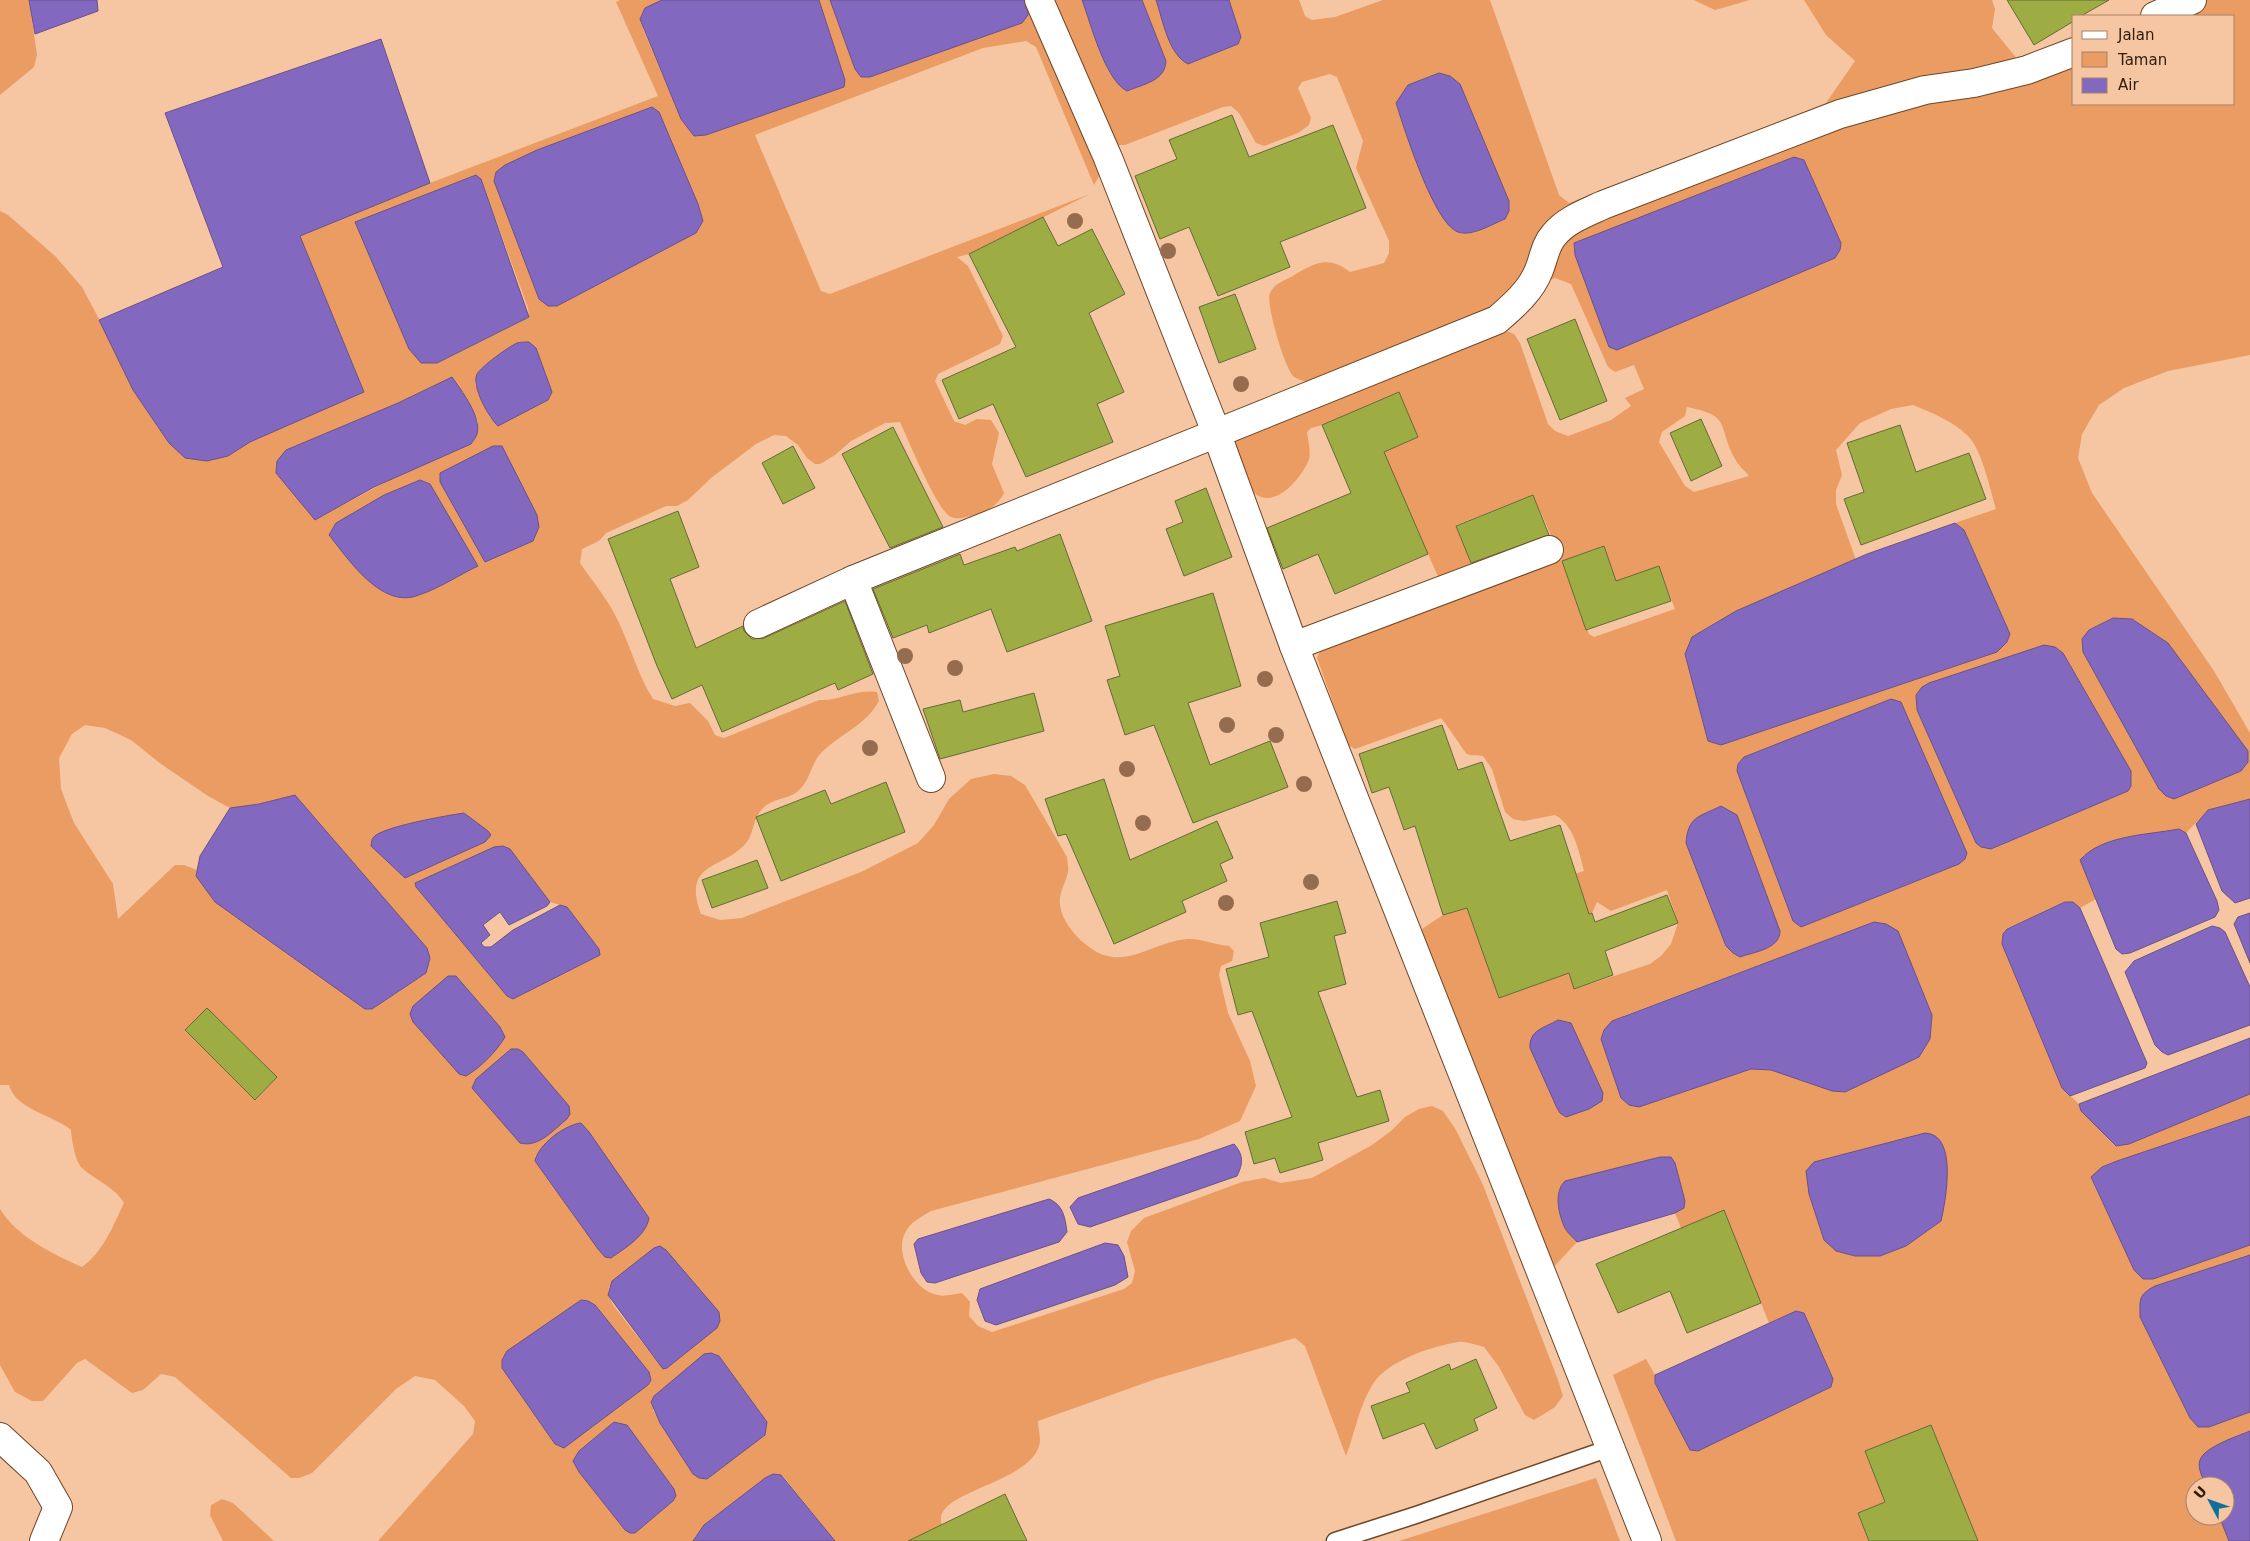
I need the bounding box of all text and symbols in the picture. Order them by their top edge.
legend [2072,15,2235,105]
text: Jalan [2117,26,2154,44]
text: Taman [2117,51,2167,69]
text: Air [2118,76,2139,94]
north arrow [2185,1476,2235,1526]
text: U [2190,1483,2210,1502]

